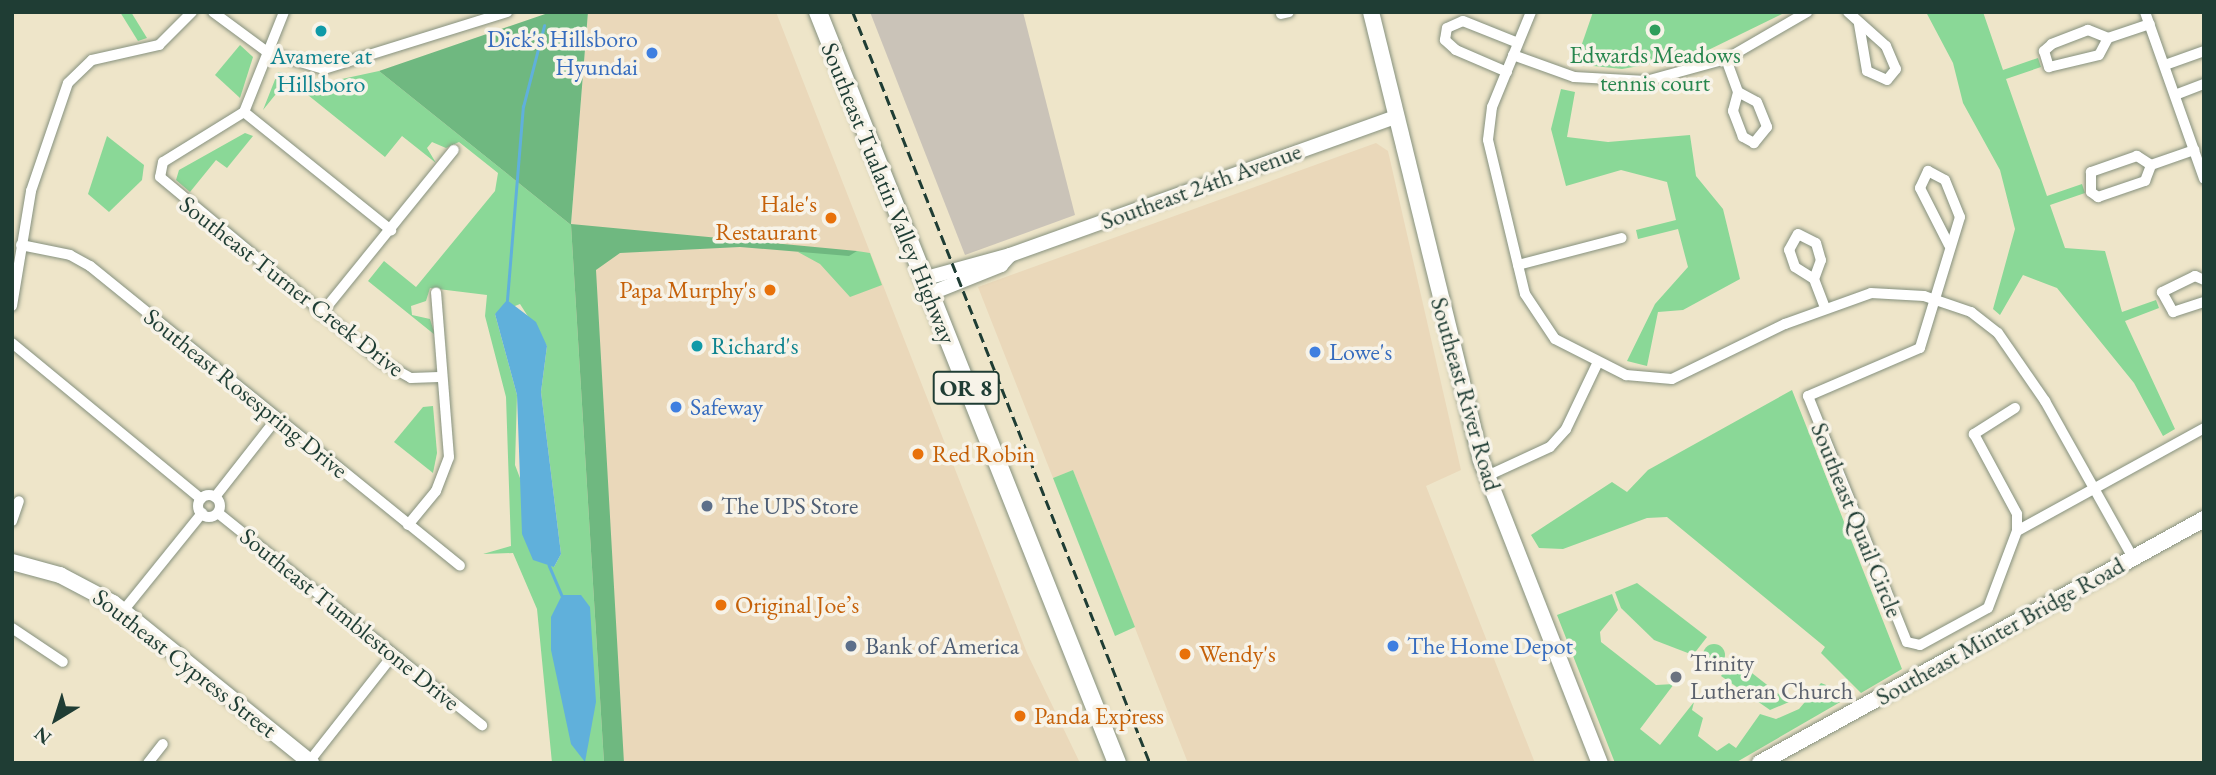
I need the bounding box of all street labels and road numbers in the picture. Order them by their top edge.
street label: Southeast Tualatin Valley Highway [815,38,963,348]
street label: Southeast 24th Avenue [1097,136,1305,236]
street label: Southeast Turner Creek Drive [174,189,410,383]
street label: Southeast River Road [1425,294,1507,494]
street label: Southeast Rosespring Drive [138,302,354,484]
road number: OR 8 [931,368,1001,408]
street label: Southeast Quail Circle [1805,418,1909,622]
street label: Southeast Tumblestone Drive [234,521,466,717]
street label: Southeast Minter Bridge Road [1871,551,2129,711]
street label: Southeast Cypress Street [87,582,283,744]

